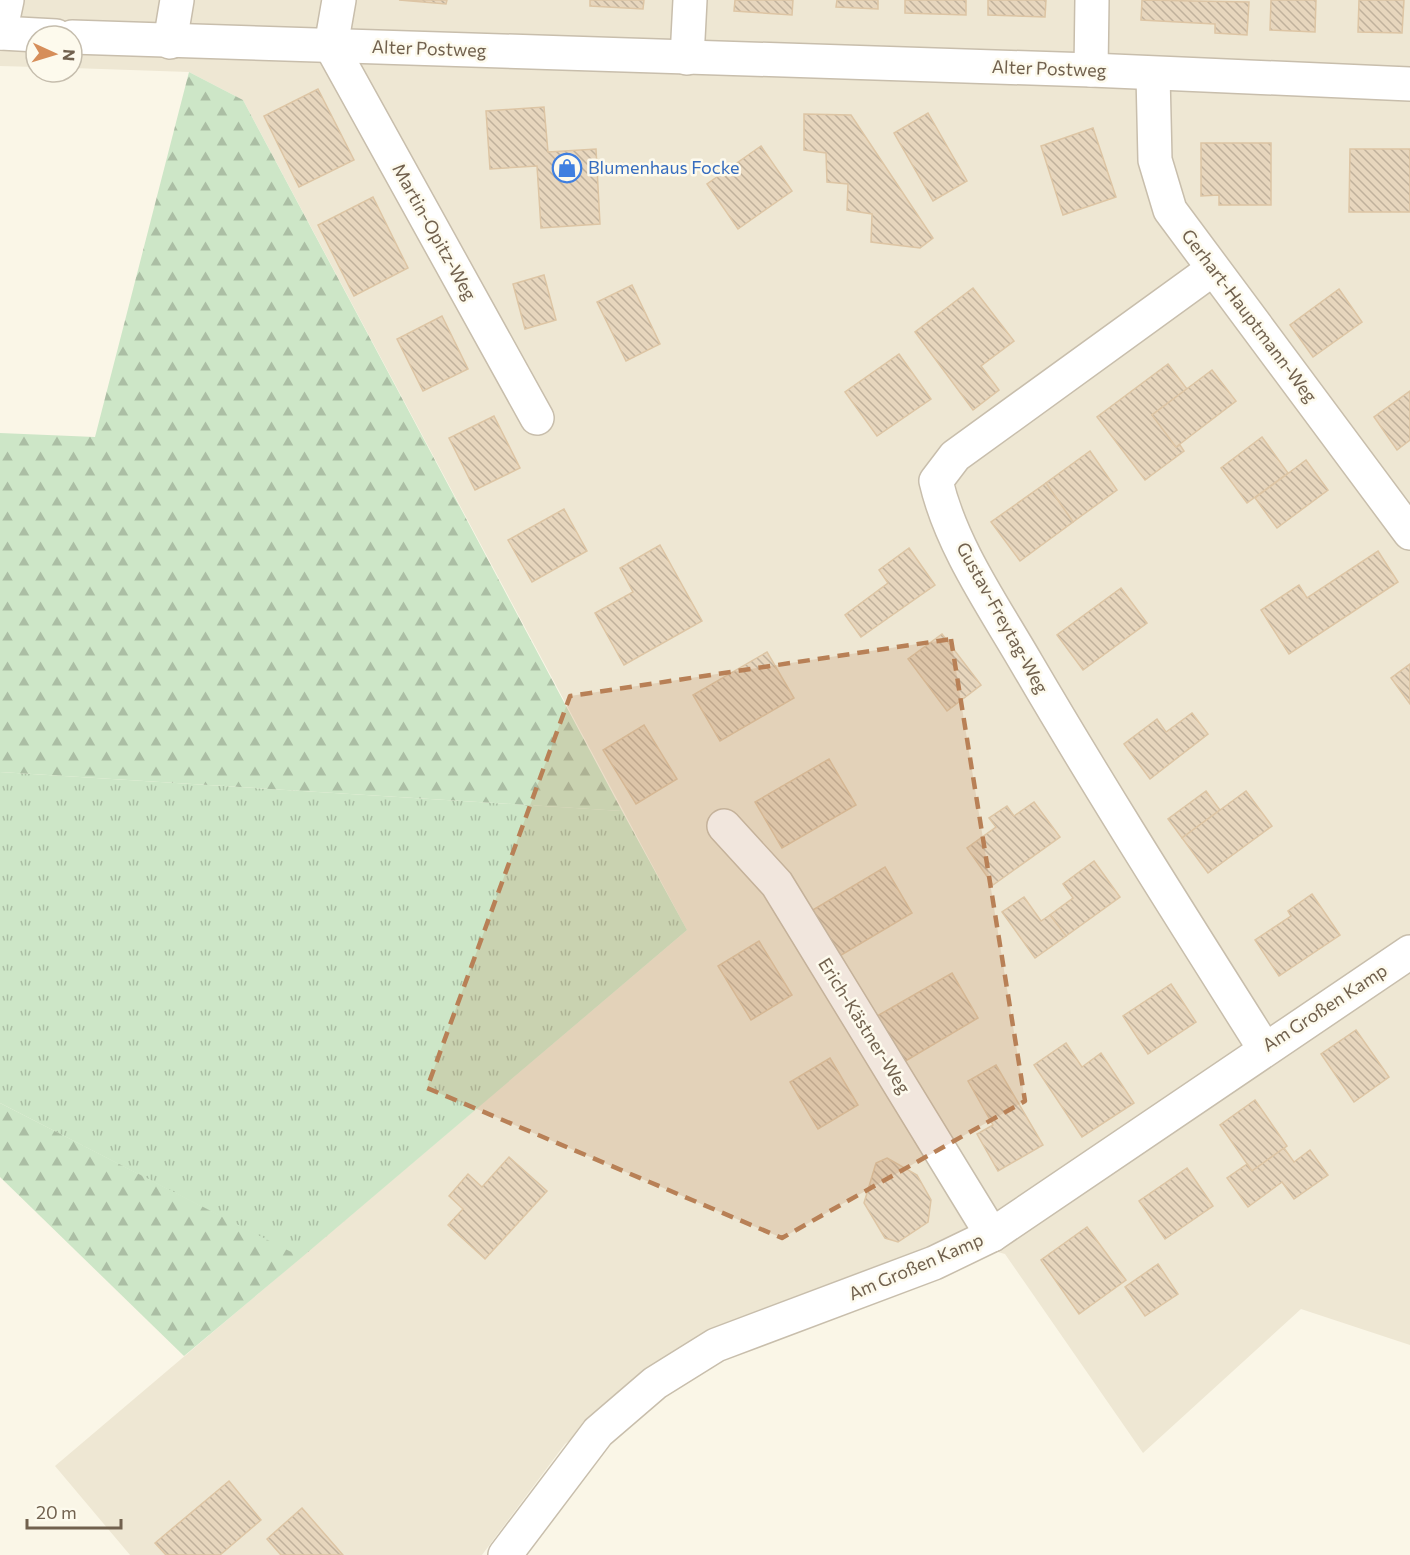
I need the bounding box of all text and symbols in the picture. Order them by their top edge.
north arrow [24,24,84,84]
street label: Alter Postweg [371,35,487,61]
text: N [60,48,79,62]
street label: Alter Postweg [991,55,1107,81]
shop icon: Blumenhaus Focke [551,152,583,184]
place label: Blumenhaus Focke [588,156,740,178]
street label: Martin-Opitz-Weg [388,159,482,304]
street label: Gerhart-Hauptmann-Weg [1177,224,1322,407]
street label: Gustav-Freytag-Weg [952,538,1054,697]
street label: Erich-Kästner-Weg [814,953,916,1098]
street label: Am Großen Kamp [1258,959,1391,1056]
street label: Am Großen Kamp [845,1228,986,1304]
scale bar [27,1492,122,1530]
text: 20 m [36,1501,77,1523]

